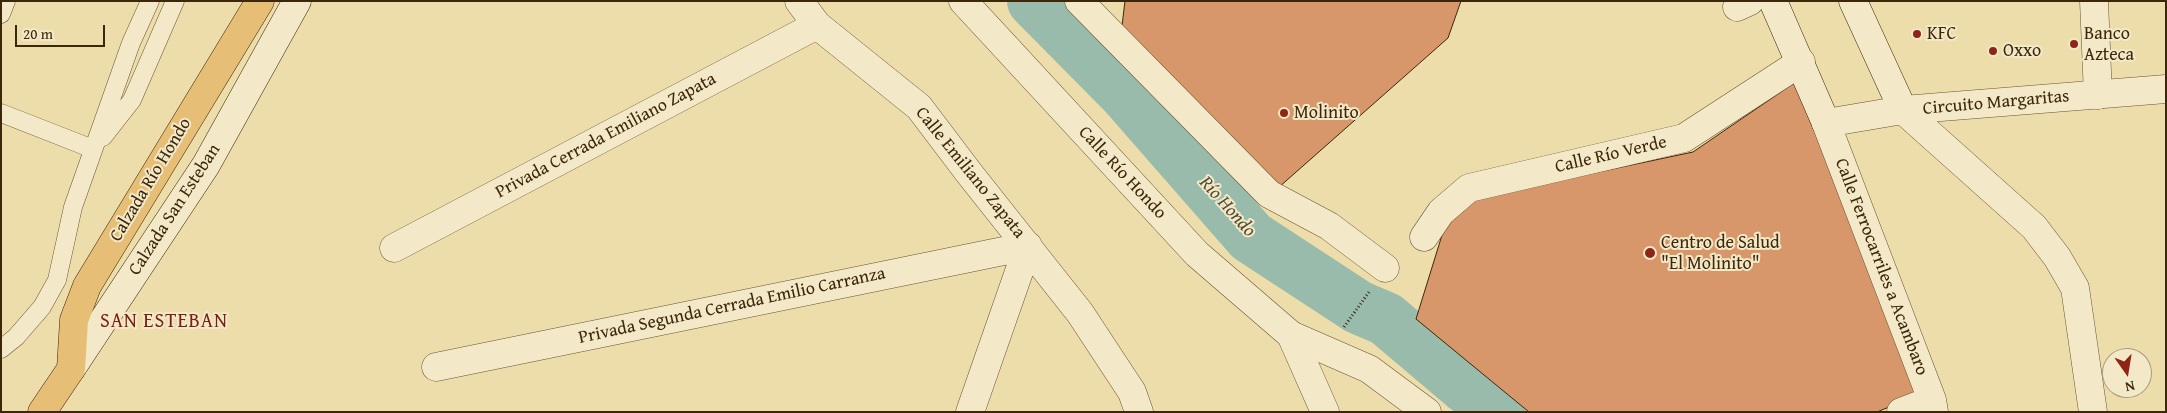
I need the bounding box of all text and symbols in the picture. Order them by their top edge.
scale bar [18,15,108,47]
text: 20 m [23,23,53,44]
place label: KFC [1927,23,1956,45]
place label: Banco Azteca [2084,23,2134,66]
marker: KFC [1911,28,1923,40]
marker: Banco Azteca [2068,38,2080,50]
place label: Oxxo [2003,40,2041,62]
marker: Oxxo [1987,45,1999,57]
street label: Privada Cerrada Emiliano Zapata [492,69,720,203]
street label: Circuito Margaritas [1922,86,2070,120]
place label: Molinito [1294,102,1359,124]
street label: Calle Emiliano Zapata [910,103,1030,243]
marker: Molinito [1278,107,1290,119]
street label: Calzada Río Hondo [106,114,196,246]
street label: Calle Río Hondo [1073,122,1171,224]
street label: Calle Río Verde [1553,132,1669,178]
street label: Calzada San Esteban [125,140,225,280]
street label: Calle Ferrocarriles a Acambaro [1830,155,1932,379]
water label: Río Hondo [1194,172,1260,242]
place label: Centro de Salud "El Molinito" [1661,232,1780,274]
marker: Centro de Salud "El Molinito" [1643,246,1657,260]
street label: Privada Segunda Cerrada Emilio Carranza [577,263,887,349]
district label: SAN ESTEBAN [99,310,229,334]
north arrow [2102,348,2152,398]
text: N [2123,376,2137,397]

